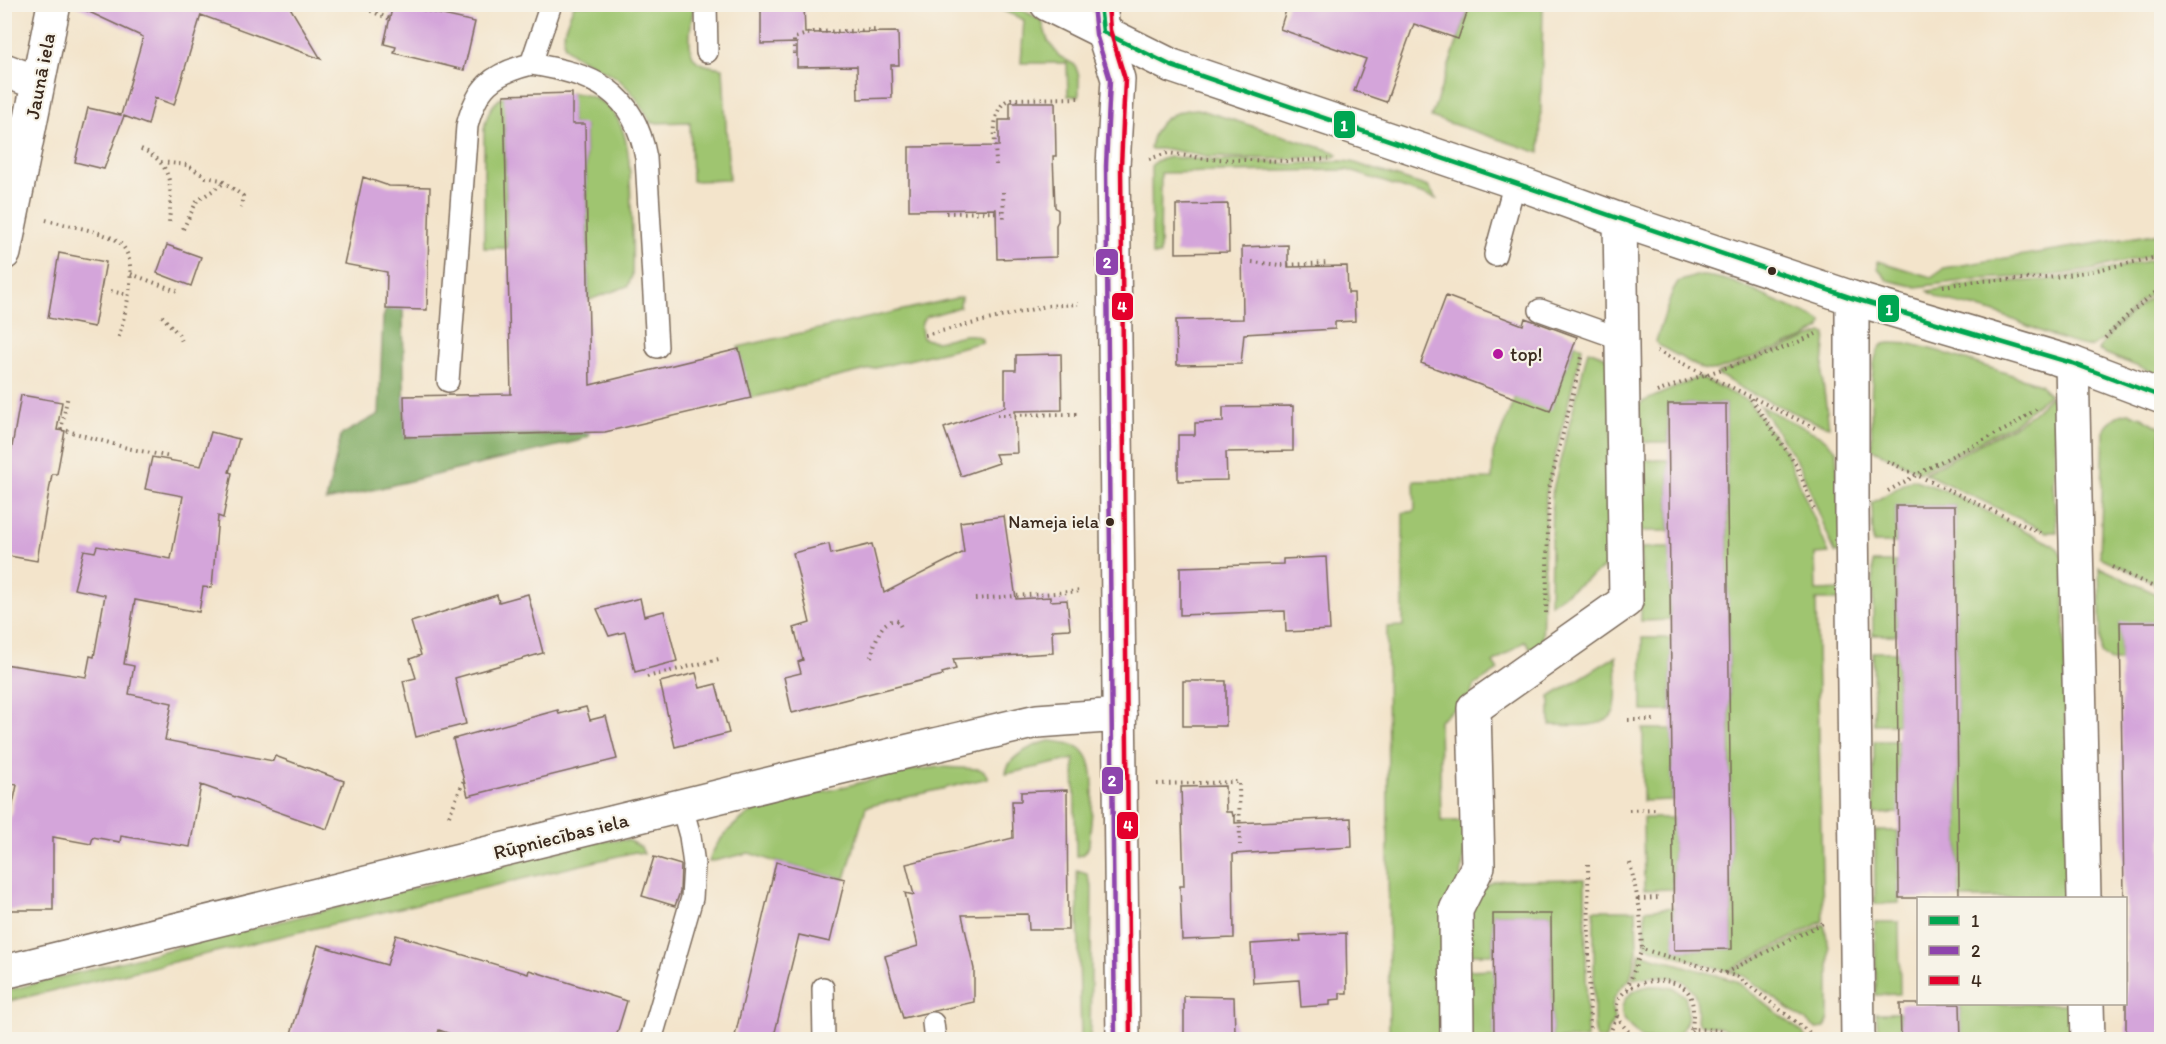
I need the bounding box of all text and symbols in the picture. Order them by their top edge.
street label: Jaunā iela [20,31,60,121]
line badge: 1 [1333,110,1356,139]
text: 1 [1340,116,1348,135]
line badge: 2 [1095,248,1119,276]
text: 2 [1103,253,1112,272]
unlabelled marker [1766,265,1778,277]
line badge: 4 [1111,292,1134,321]
line badge: 1 [1877,294,1900,323]
text: 4 [1117,297,1127,316]
text: 1 [1885,300,1893,319]
place label: top! [1510,342,1543,366]
marker: top! [1491,347,1505,361]
place label: Nameja iela [1008,511,1100,533]
marker: Nameja iela [1104,516,1116,528]
line badge: 2 [1101,766,1124,795]
text: 2 [1108,771,1117,790]
street label: Rūpniecības iela [491,807,632,864]
line badge: 4 [1116,811,1139,840]
text: 4 [1123,816,1133,835]
legend [1917,897,2127,1005]
text: 1 [1971,910,1979,932]
text: 2 [1971,940,1981,962]
text: 4 [1971,970,1982,992]

